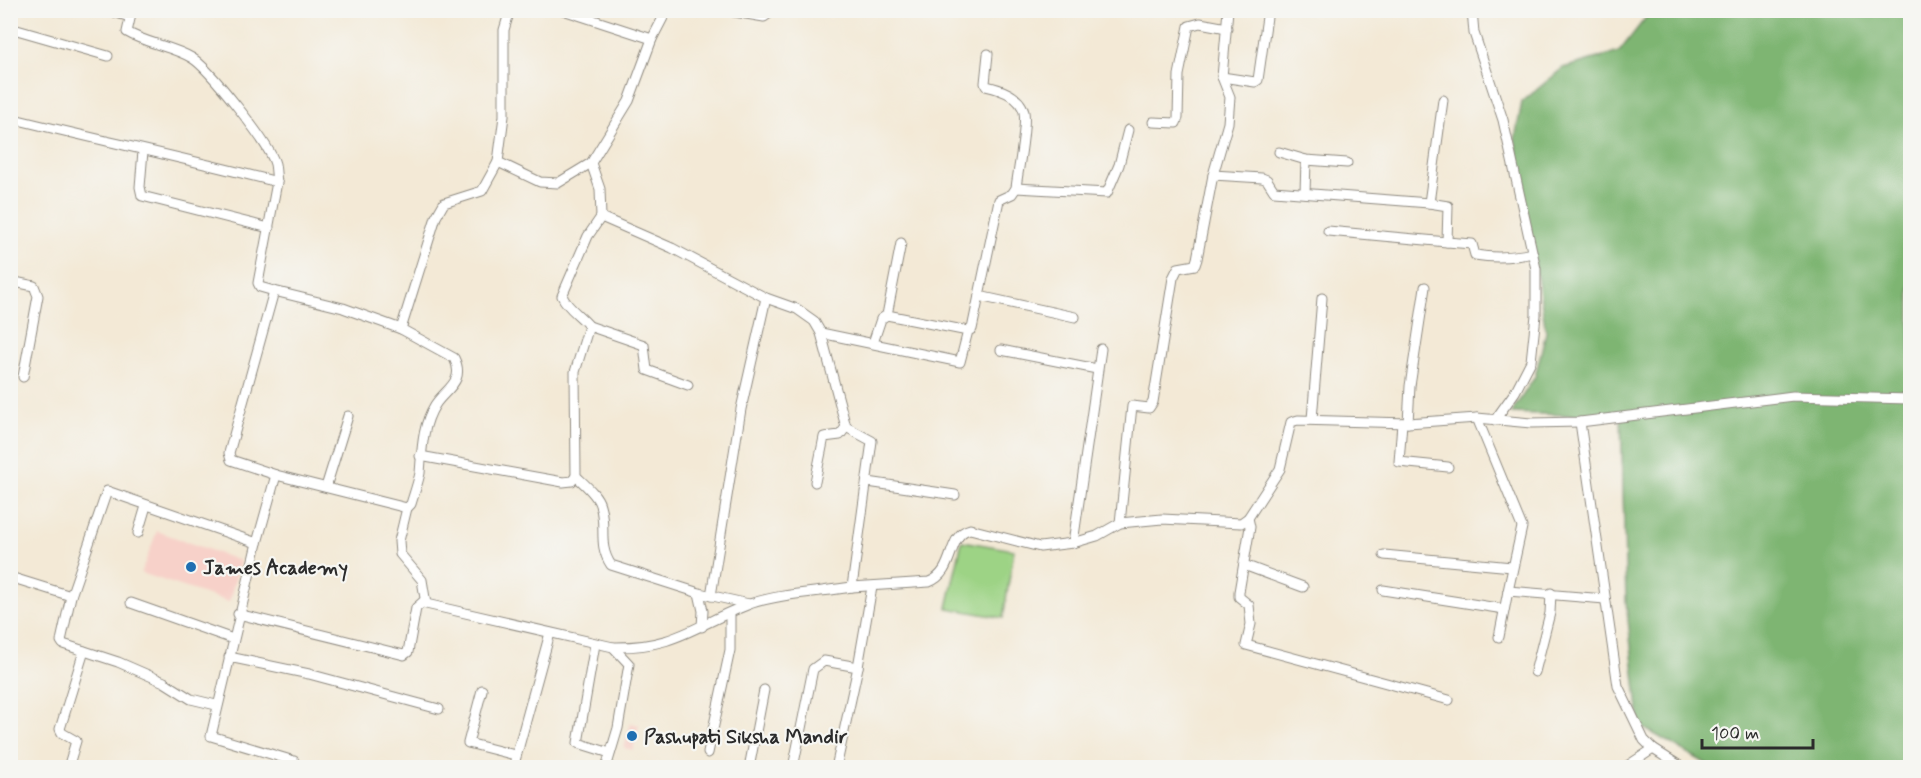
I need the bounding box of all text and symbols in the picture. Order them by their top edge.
place label: James Academy [203,555,348,582]
marker: James Academy [184,560,198,574]
scale bar [1702,712,1813,750]
text: 100 m [1711,722,1759,746]
place label: Pashupati Siksha Mandir [644,724,848,751]
marker: Pashupati Siksha Mandir [625,729,639,743]

